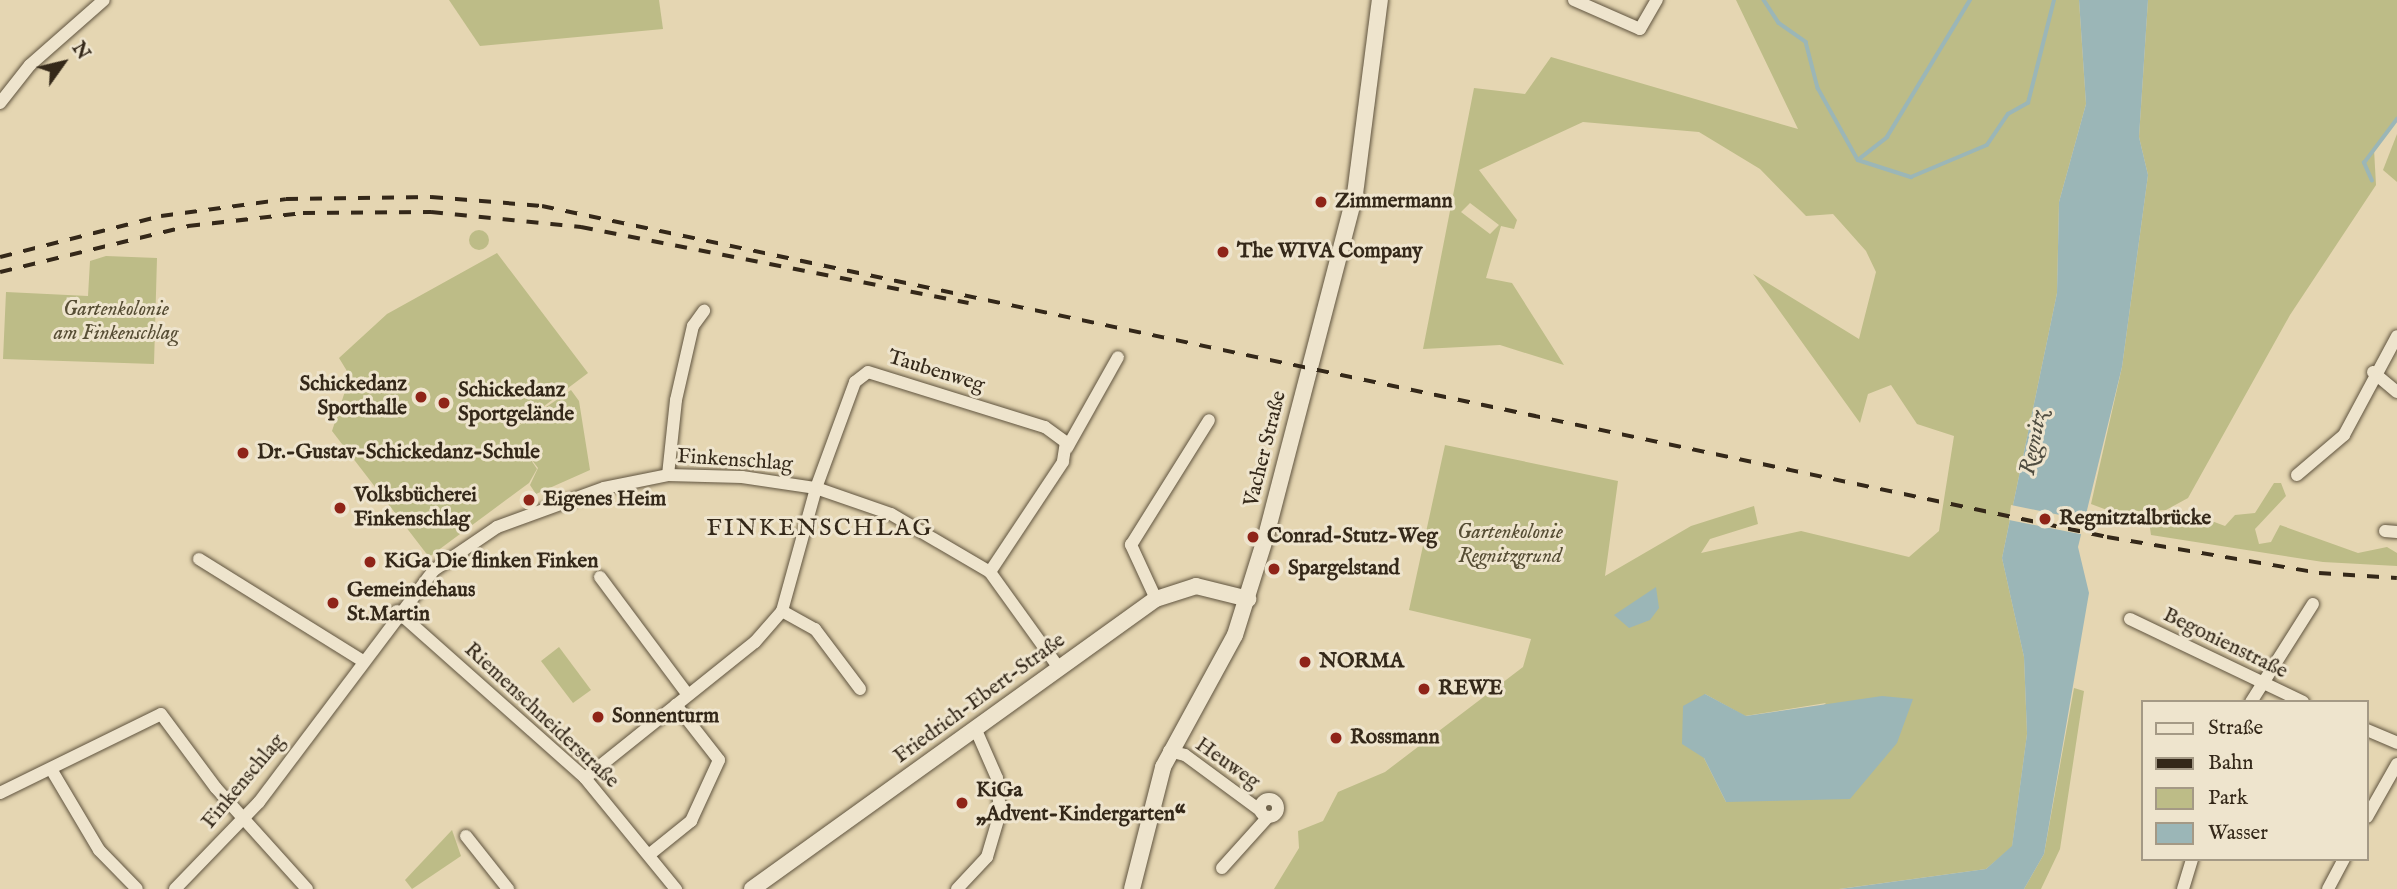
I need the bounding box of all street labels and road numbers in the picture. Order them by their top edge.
street label: Taubenweg [884,345,988,399]
street label: Vacher Straße [1239,388,1293,510]
street label: Finkenschlag [676,444,794,478]
street label: Begonienstraße [2159,603,2291,685]
street label: Friedrich-Ebert-Straße [889,628,1071,770]
street label: Riemenschneiderstraße [458,638,624,794]
street label: Finkenschlag [197,730,291,834]
street label: Heuweg [1190,733,1264,795]

